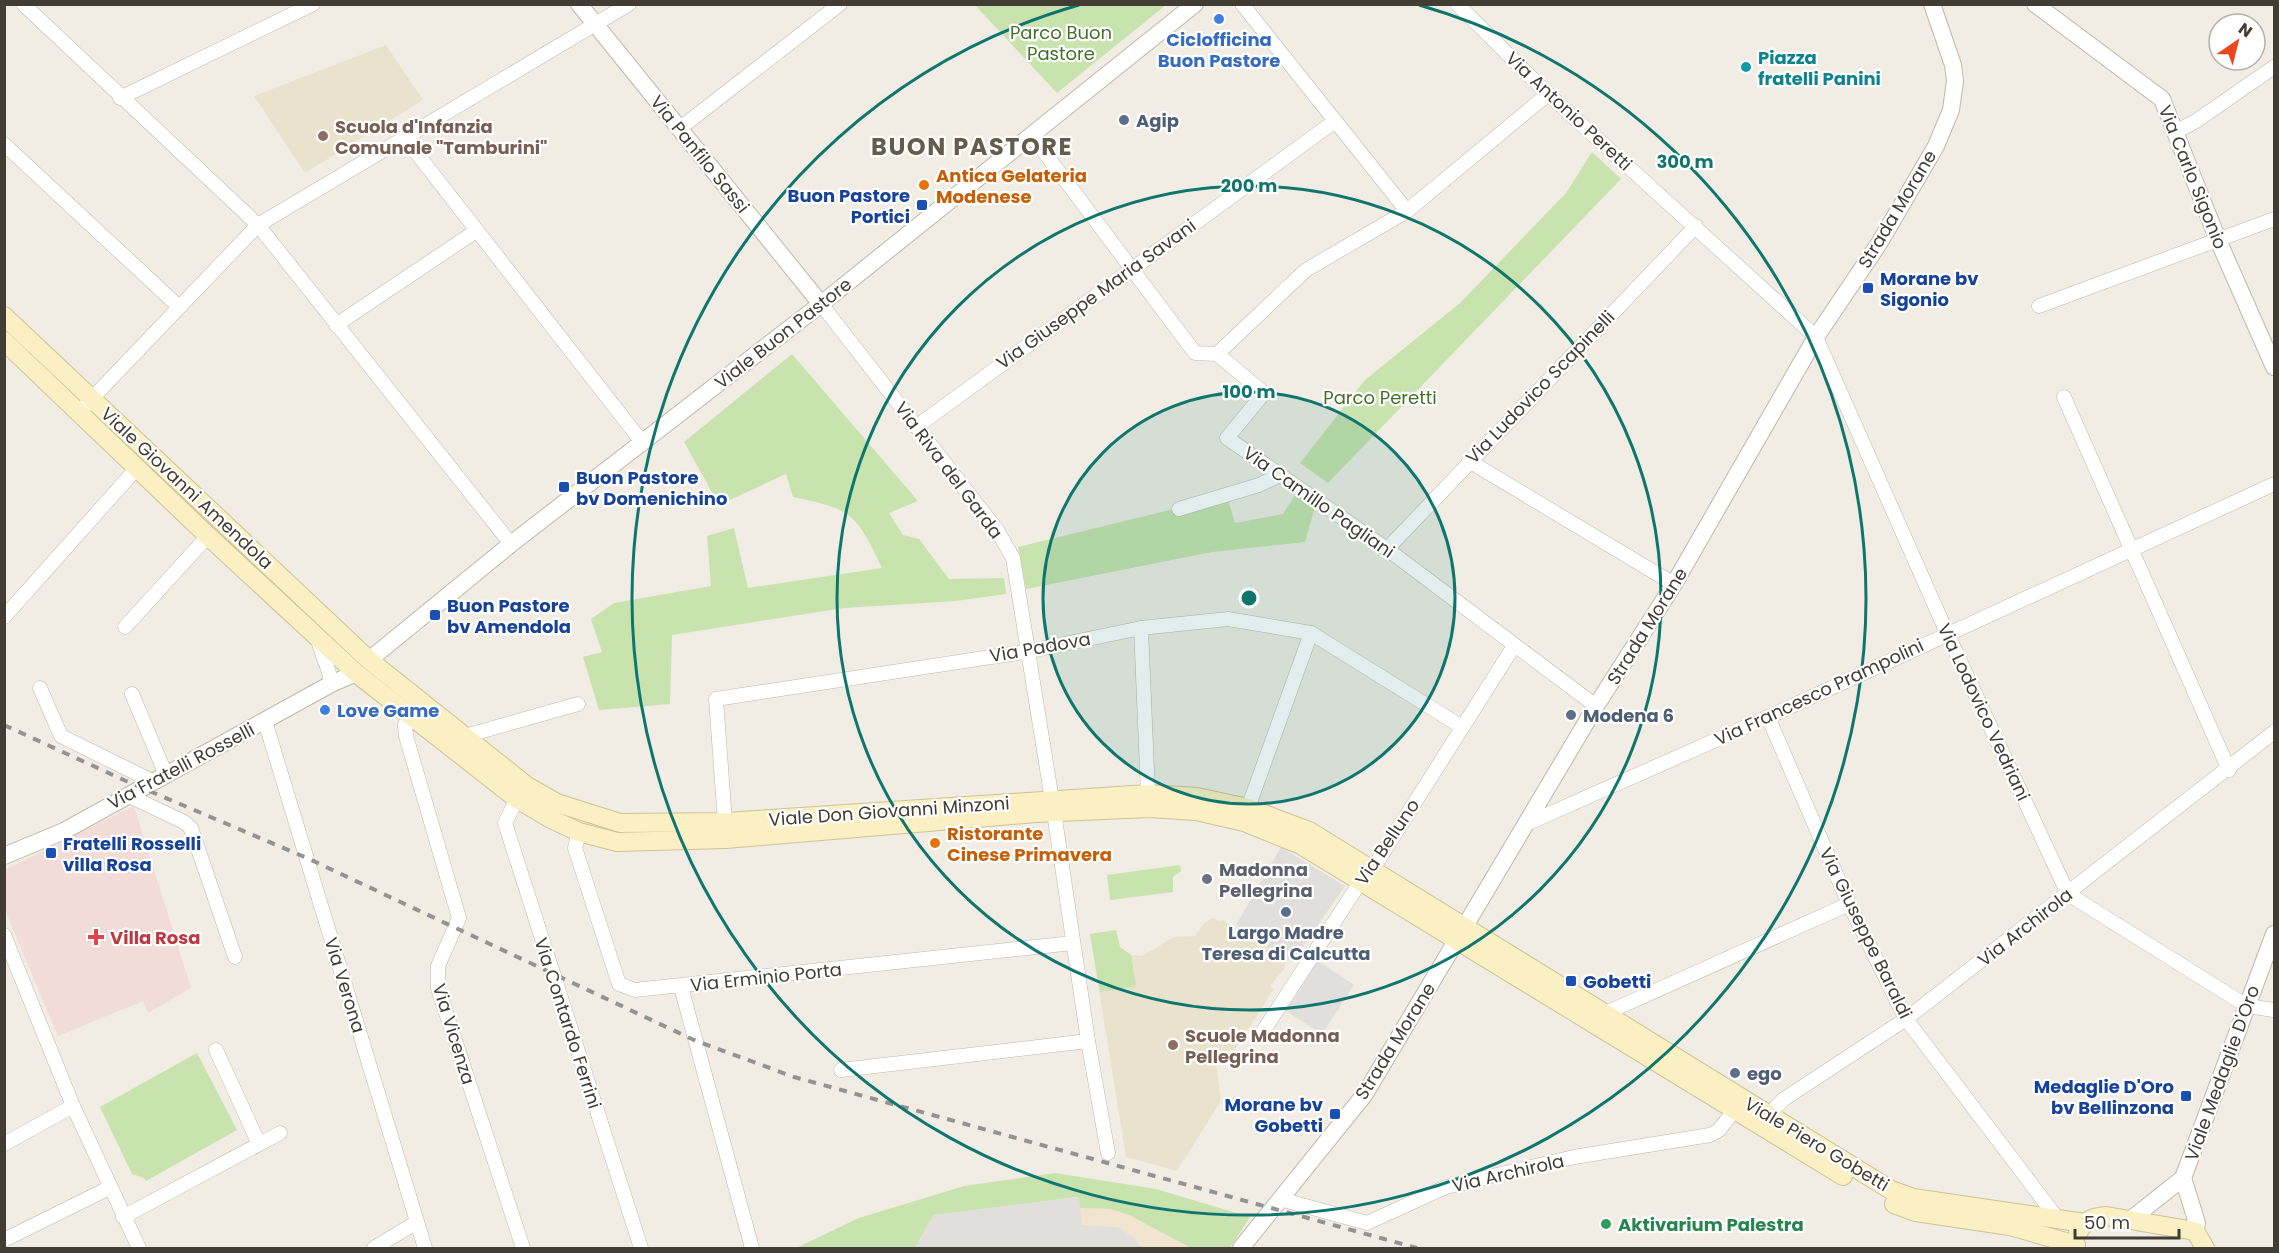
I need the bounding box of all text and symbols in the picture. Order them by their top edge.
marker: Ciclofficina Buon Pastore [1212,12,1226,26]
north arrow [2207,12,2267,72]
text: N [2234,17,2257,43]
park label: Parco Buon Pastore [1010,20,1112,66]
place label: Ciclofficina Buon Pastore [1158,27,1280,73]
place label: Piazza fratelli Panini [1758,45,1881,91]
street label: Via Antonio Peretti [1500,46,1638,176]
marker: Piazza fratelli Panini [1739,60,1753,74]
street label: Via Panfilo Sassi [645,90,755,218]
street label: Via Carlo Sigonio [2153,101,2233,253]
place label: Agip [1136,108,1179,133]
marker: Agip [1117,113,1131,127]
place label: Scuola d'Infanzia Comunale "Tamburini" [335,114,547,160]
marker: Scuola d'Infanzia Comunale "Tamburini" [316,129,330,143]
district label: BUON PASTORE [871,130,1073,163]
street label: Strada Morane [1852,145,1942,273]
text: 300 m [1656,149,1714,174]
place label: Antica Gelateria Modenese [936,163,1087,209]
text: 200 m [1221,173,1277,198]
marker: Antica Gelateria Modenese [917,178,931,192]
place label: Buon Pastore Portici [788,183,910,229]
marker: Buon Pastore Portici [915,198,929,212]
street label: Via Giuseppe Maria Savani [991,213,1201,375]
place label: Morane bv Sigonio [1880,266,1979,312]
street label: Viale Buon Pastore [709,272,857,394]
marker: Morane bv Sigonio [1861,281,1875,295]
street label: Via Ludovico Scapinelli [1460,305,1620,469]
text: 100 m [1222,379,1276,404]
park label: Parco Peretti [1323,385,1437,410]
street label: Via Riva del Garda [889,396,1009,544]
street label: Viale Giovanni Amendola [95,401,279,575]
street label: Via Camillo Pagliani [1238,440,1400,564]
place label: Buon Pastore bv Domenichino [576,465,727,511]
marker: Buon Pastore bv Domenichino [557,480,571,494]
street label: Strada Morane [1601,563,1693,689]
centre of rings [1239,588,1259,608]
place label: Buon Pastore bv Amendola [447,593,571,639]
marker: Buon Pastore bv Amendola [428,608,442,622]
street label: Via Lodovico Vedriani [1932,619,2036,805]
street label: Via Padova [988,626,1092,668]
street label: Via Francesco Prampolini [1710,632,1928,752]
place label: Love Game [337,698,439,723]
marker: Love Game [318,703,332,717]
place label: Modena 6 [1583,703,1674,728]
marker: Modena 6 [1564,708,1578,722]
street label: Via Fratelli Rosselli [103,717,259,815]
street label: Viale Don Giovanni Minzoni [768,790,1010,832]
street label: Via Belluno [1349,794,1425,890]
place label: Ristorante Cinese Primavera [947,821,1112,867]
place label: Fratelli Rosselli villa Rosa [63,831,201,877]
marker: Ristorante Cinese Primavera [928,836,942,850]
street label: Via Giuseppe Baraldi [1814,843,1918,1023]
marker: Fratelli Rosselli villa Rosa [44,846,58,860]
place label: Madonna Pellegrina [1219,857,1313,903]
marker: Madonna Pellegrina [1200,872,1214,886]
street label: Via Archirola [1972,882,2078,972]
marker: Largo Madre Teresa di Calcutta [1279,905,1293,919]
place label: Largo Madre Teresa di Calcutta [1201,920,1371,966]
place label: Villa Rosa [110,925,201,950]
marker: Villa Rosa [87,928,105,946]
street label: Via Verona [319,934,371,1036]
street label: Via Contardo Ferrini [529,934,607,1112]
street label: Via Erminio Porta [689,957,843,997]
place label: Gobetti [1583,969,1651,994]
marker: Gobetti [1564,974,1578,988]
street label: Strada Morane [1349,978,1441,1104]
street label: Via Vicenza [427,981,481,1087]
street label: Viale Medaglie D'Oro [2179,982,2265,1164]
place label: Scuole Madonna Pellegrina [1185,1023,1340,1069]
marker: Scuole Madonna Pellegrina [1166,1038,1180,1052]
place label: ego [1747,1061,1782,1086]
marker: ego [1728,1066,1742,1080]
place label: Medaglie D'Oro bv Bellinzona [2034,1074,2174,1120]
marker: Medaglie D'Oro bv Bellinzona [2179,1089,2193,1103]
street label: Viale Piero Gobetti [1740,1091,1894,1197]
place label: Morane bv Gobetti [1225,1092,1324,1138]
marker: Morane bv Gobetti [1328,1107,1342,1121]
street label: Via Archirola [1450,1148,1566,1198]
scale bar [2075,1202,2178,1240]
text: 50 m [2084,1210,2130,1235]
place label: Aktivarium Palestra [1618,1212,1804,1237]
marker: Aktivarium Palestra [1599,1217,1613,1231]

